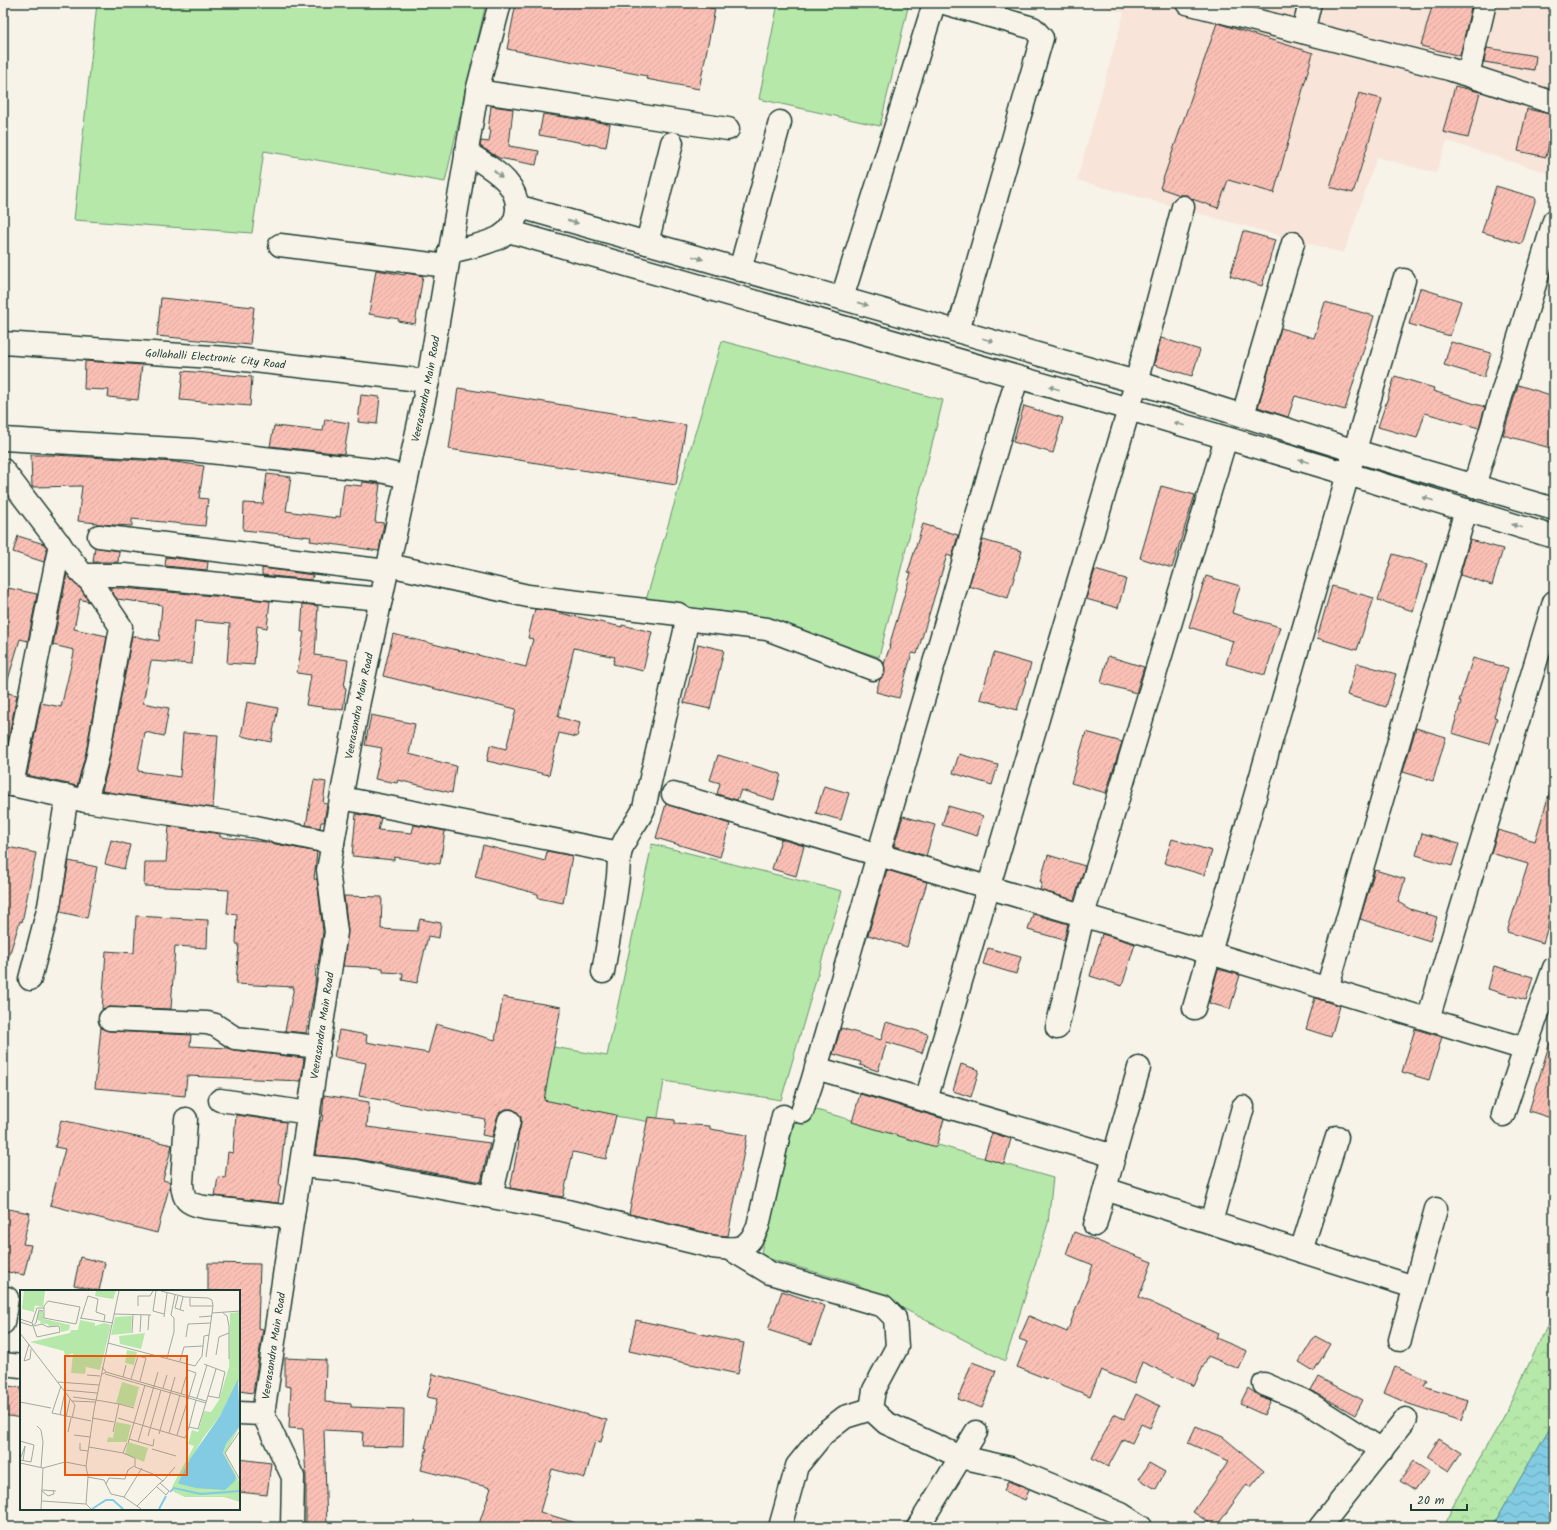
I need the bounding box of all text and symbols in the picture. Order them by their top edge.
one-way arrow [493,169,502,178]
one-way arrow [567,219,579,225]
one-way arrow [691,255,704,261]
one-way arrow [857,301,869,307]
street label: Veerasandra Main Road [407,334,446,444]
one-way arrow [982,337,994,343]
street label: Gollahalli Electronic City Road [145,345,287,375]
one-way arrow [1048,385,1060,391]
one-way arrow [1173,421,1185,427]
one-way arrow [1298,458,1310,464]
one-way arrow [1422,496,1434,502]
one-way arrow [1510,523,1522,529]
street label: Veerasandra Main Road [341,651,379,761]
street label: Veerasandra Main Road [306,970,340,1080]
inset map [20,1290,240,1510]
street label: Veerasandra Main Road [257,1291,291,1401]
scale bar [1411,1486,1467,1512]
text: 20 m [1417,1491,1445,1510]

